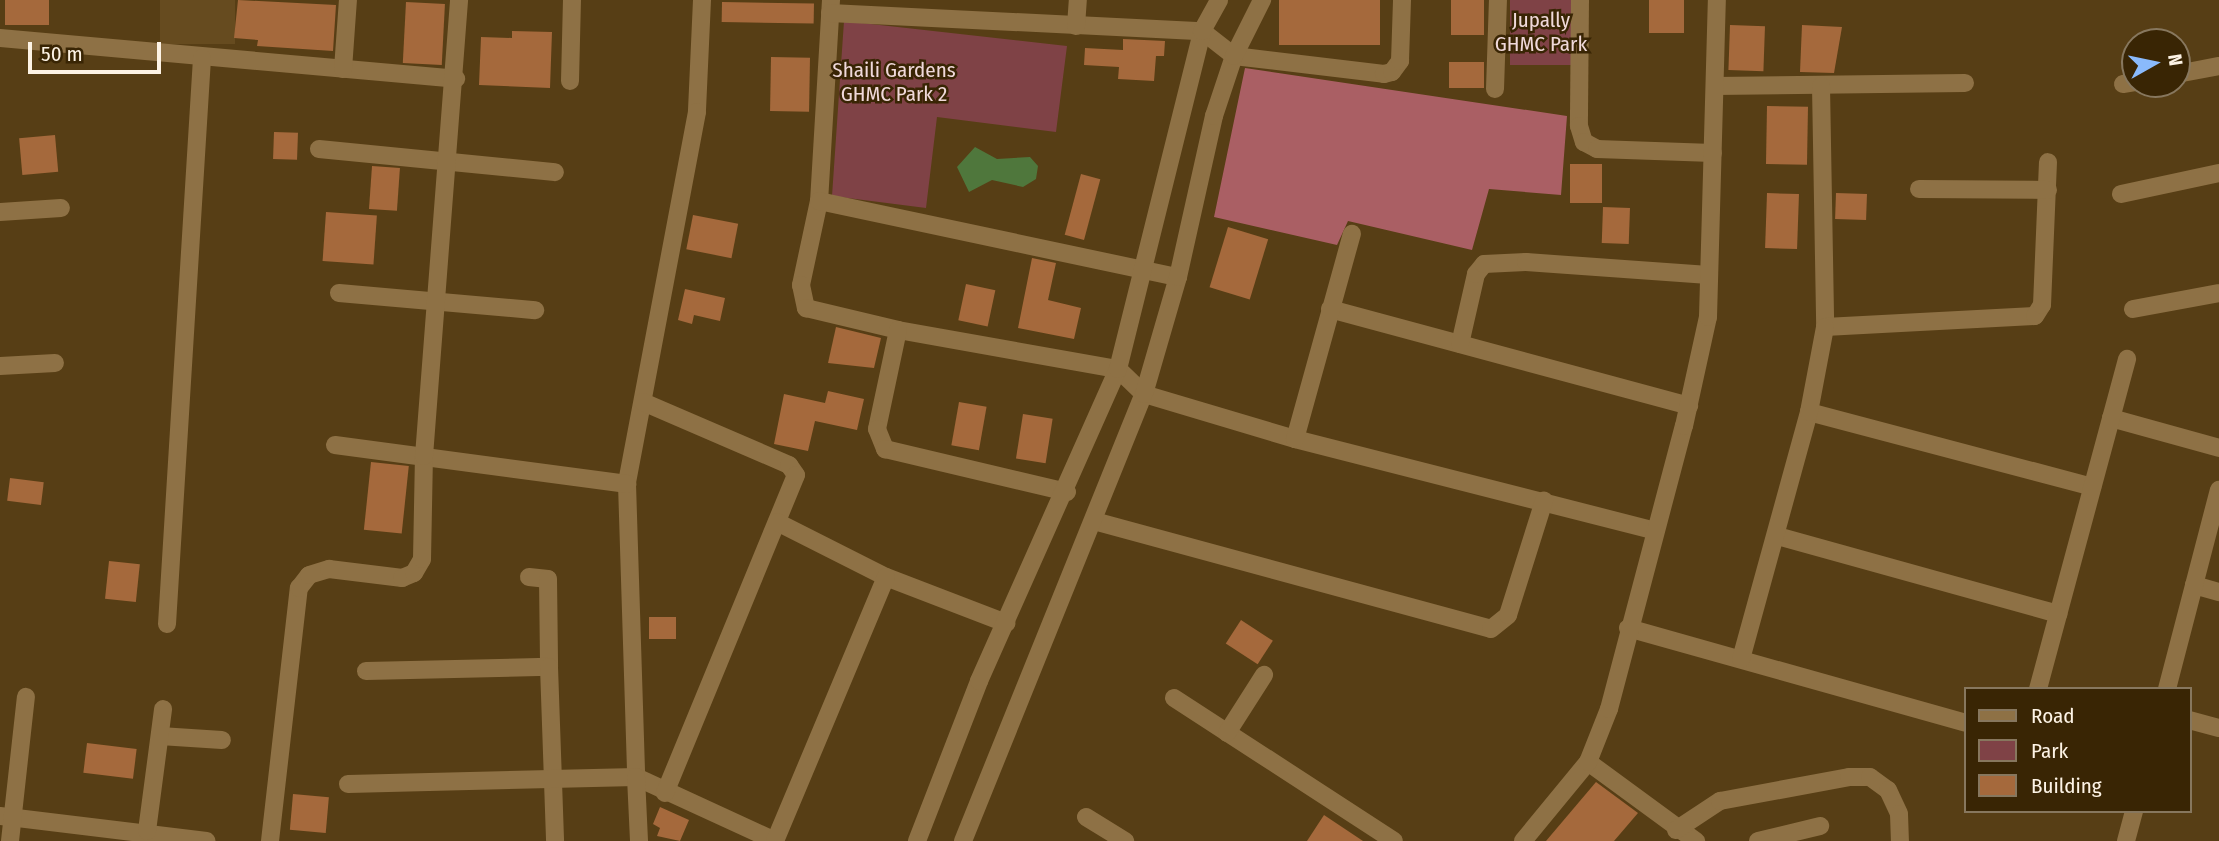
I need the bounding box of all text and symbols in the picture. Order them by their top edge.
park label: Jupally GHMC Park [1495,7,1587,57]
scale bar [32,28,164,72]
north arrow [2121,28,2191,98]
text: 50 m [41,41,83,67]
text: N [2163,53,2188,67]
park label: Shaili Gardens GHMC Park 2 [832,57,956,107]
legend [1964,687,2191,813]
text: Road [2031,703,2075,729]
text: Park [2031,738,2068,764]
text: Building [2031,773,2102,799]

